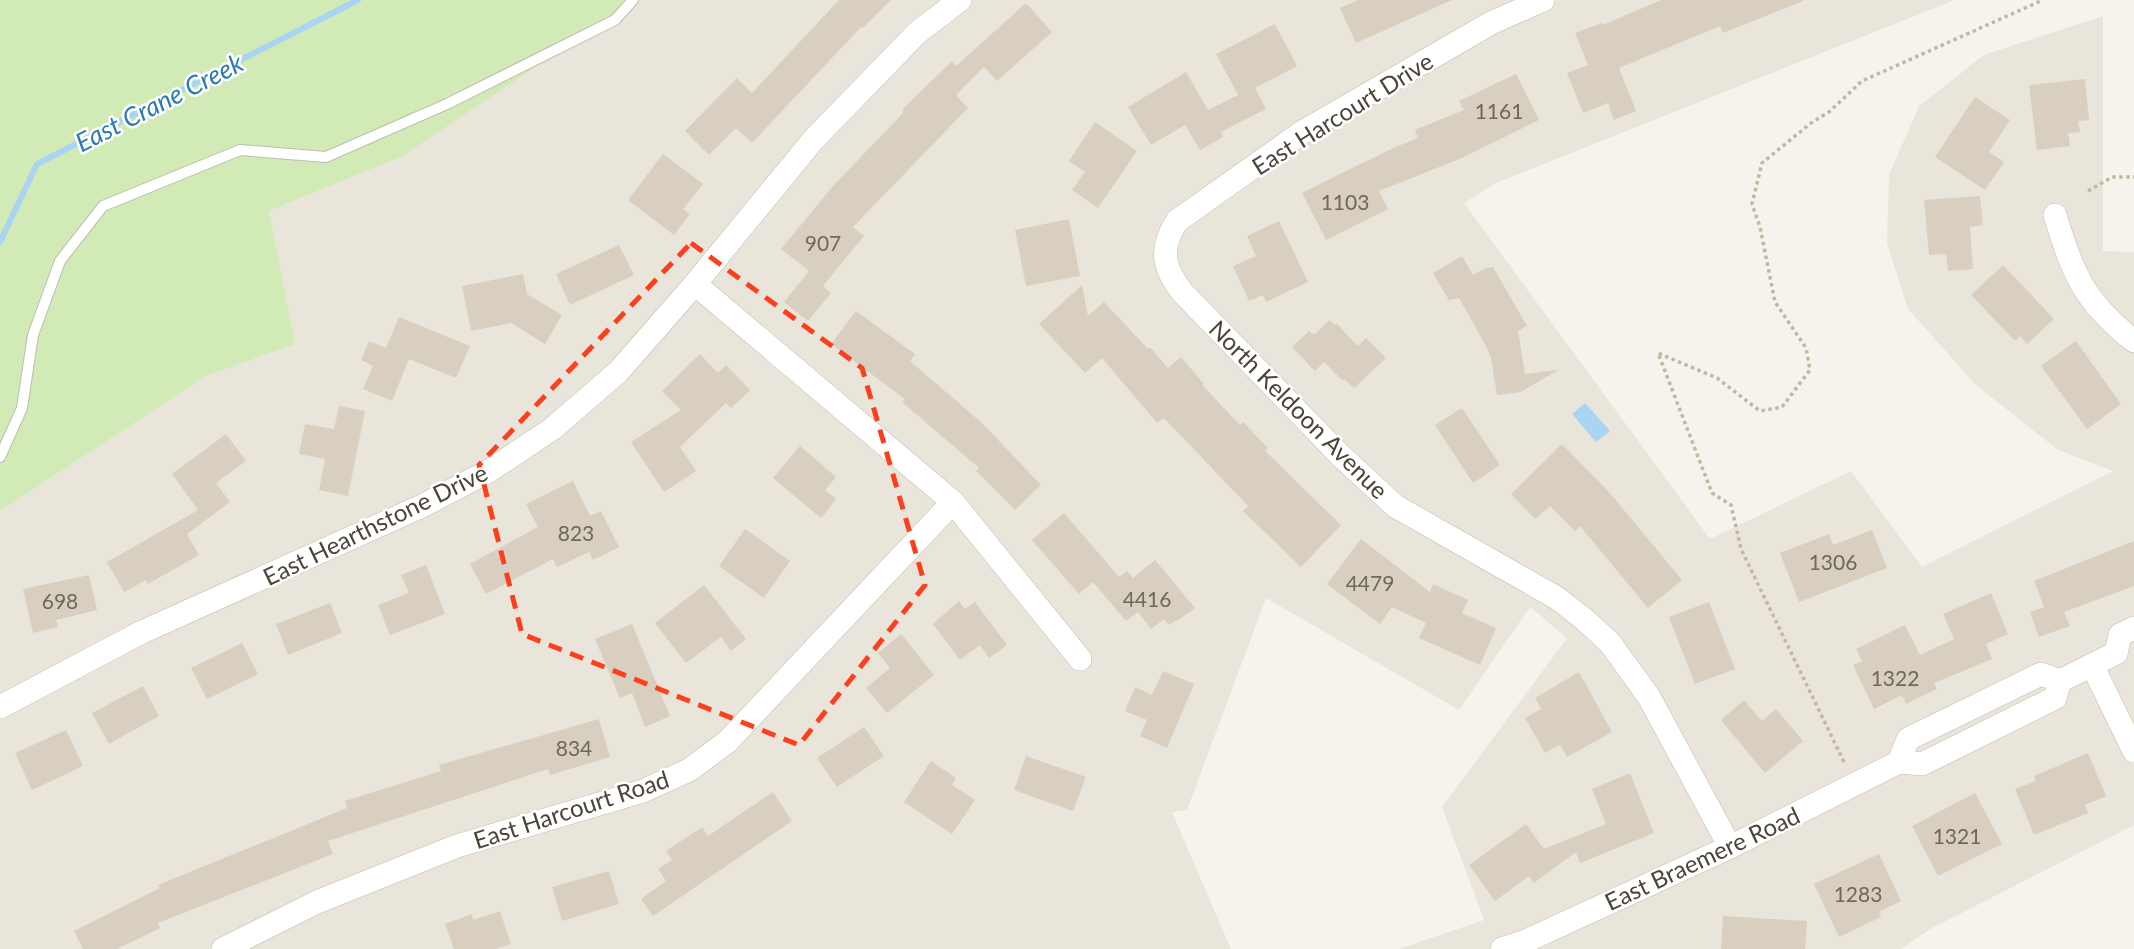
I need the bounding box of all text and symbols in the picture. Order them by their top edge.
water label: East Crane Creek [70,46,249,158]
street label: East Harcourt Drive [1246,46,1438,180]
house number: 1161 [1475,98,1523,123]
house number: 1103 [1321,189,1369,214]
house number: 907 [805,230,841,255]
street label: North Keldoon Avenue [1204,314,1394,504]
street label: East Hearthstone Drive [258,457,492,591]
house number: 823 [558,520,594,545]
house number: 1306 [1809,549,1857,574]
house number: 4479 [1346,570,1394,595]
house number: 4416 [1123,586,1171,611]
house number: 698 [42,588,78,613]
house number: 1322 [1871,665,1919,690]
house number: 834 [556,735,592,760]
street label: East Harcourt Road [470,764,672,854]
street label: East Braemere Road [1600,800,1804,916]
house number: 1321 [1933,823,1981,848]
house number: 1283 [1834,881,1882,906]

